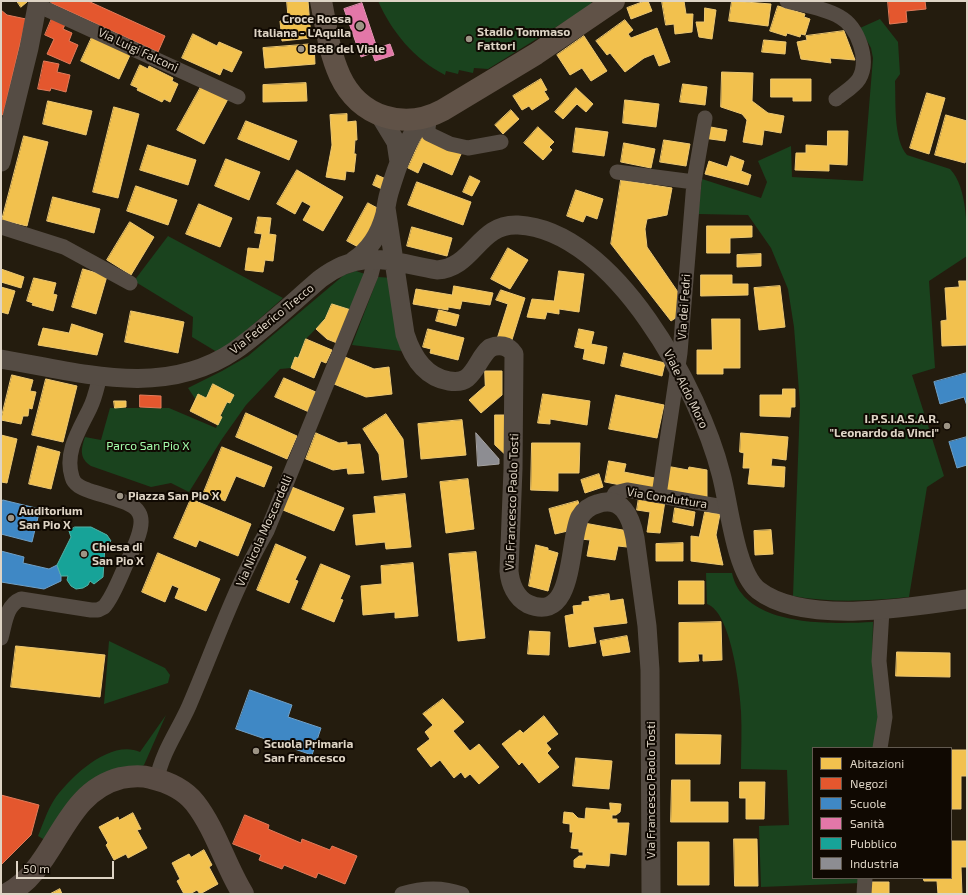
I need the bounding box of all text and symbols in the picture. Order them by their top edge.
place label: Croce Rossa Italiana - L'Aquila [254,12,351,40]
marker: Croce Rossa Italiana - L'Aquila [354,20,366,32]
street label: Via Luigi Falconi [96,25,180,75]
place label: Stadio Tommaso Fattori [477,25,570,53]
marker: Stadio Tommaso Fattori [464,34,474,44]
place label: B&B del Viale [309,42,385,56]
marker: B&B del Viale [296,44,306,54]
street label: Via dei Fedri [675,274,693,340]
street label: Via Federico Trecco [227,281,317,357]
street label: Viale Aldo Moro [661,347,711,431]
place label: I.P.S.I.A.S.A.R. "Leonardo da Vinci" [830,412,939,440]
marker: I.P.S.I.A.S.A.R. "Leonardo da Vinci" [942,421,952,431]
street label: Via Francesco Paolo Tosti [502,433,522,571]
park label: Parco San Pio X [106,439,190,453]
street label: Via Nicola Moscardelli [233,473,295,589]
street label: Via Conduttura [626,485,708,511]
place label: Piazza San Pio X [128,489,219,503]
marker: Piazza San Pio X [115,491,125,501]
place label: Auditorium San Pio X [19,504,83,532]
marker: Auditorium San Pio X [6,513,16,523]
place label: Chiesa di San Pio X [92,540,144,568]
marker: Chiesa di San Pio X [79,549,89,559]
street label: Via Francesco Paolo Tosti [644,721,658,859]
place label: Scuola Primaria San Francesco [264,737,353,765]
marker: Scuola Primaria San Francesco [251,746,261,756]
legend [812,747,952,879]
text: Abitazioni [850,756,904,770]
text: Negozi [850,776,887,790]
text: Scuole [850,796,886,810]
text: Sanità [850,816,884,830]
text: Pubblico [850,836,897,850]
scale bar [18,853,116,879]
text: Industria [850,856,899,870]
text: 50 m [23,861,50,875]

